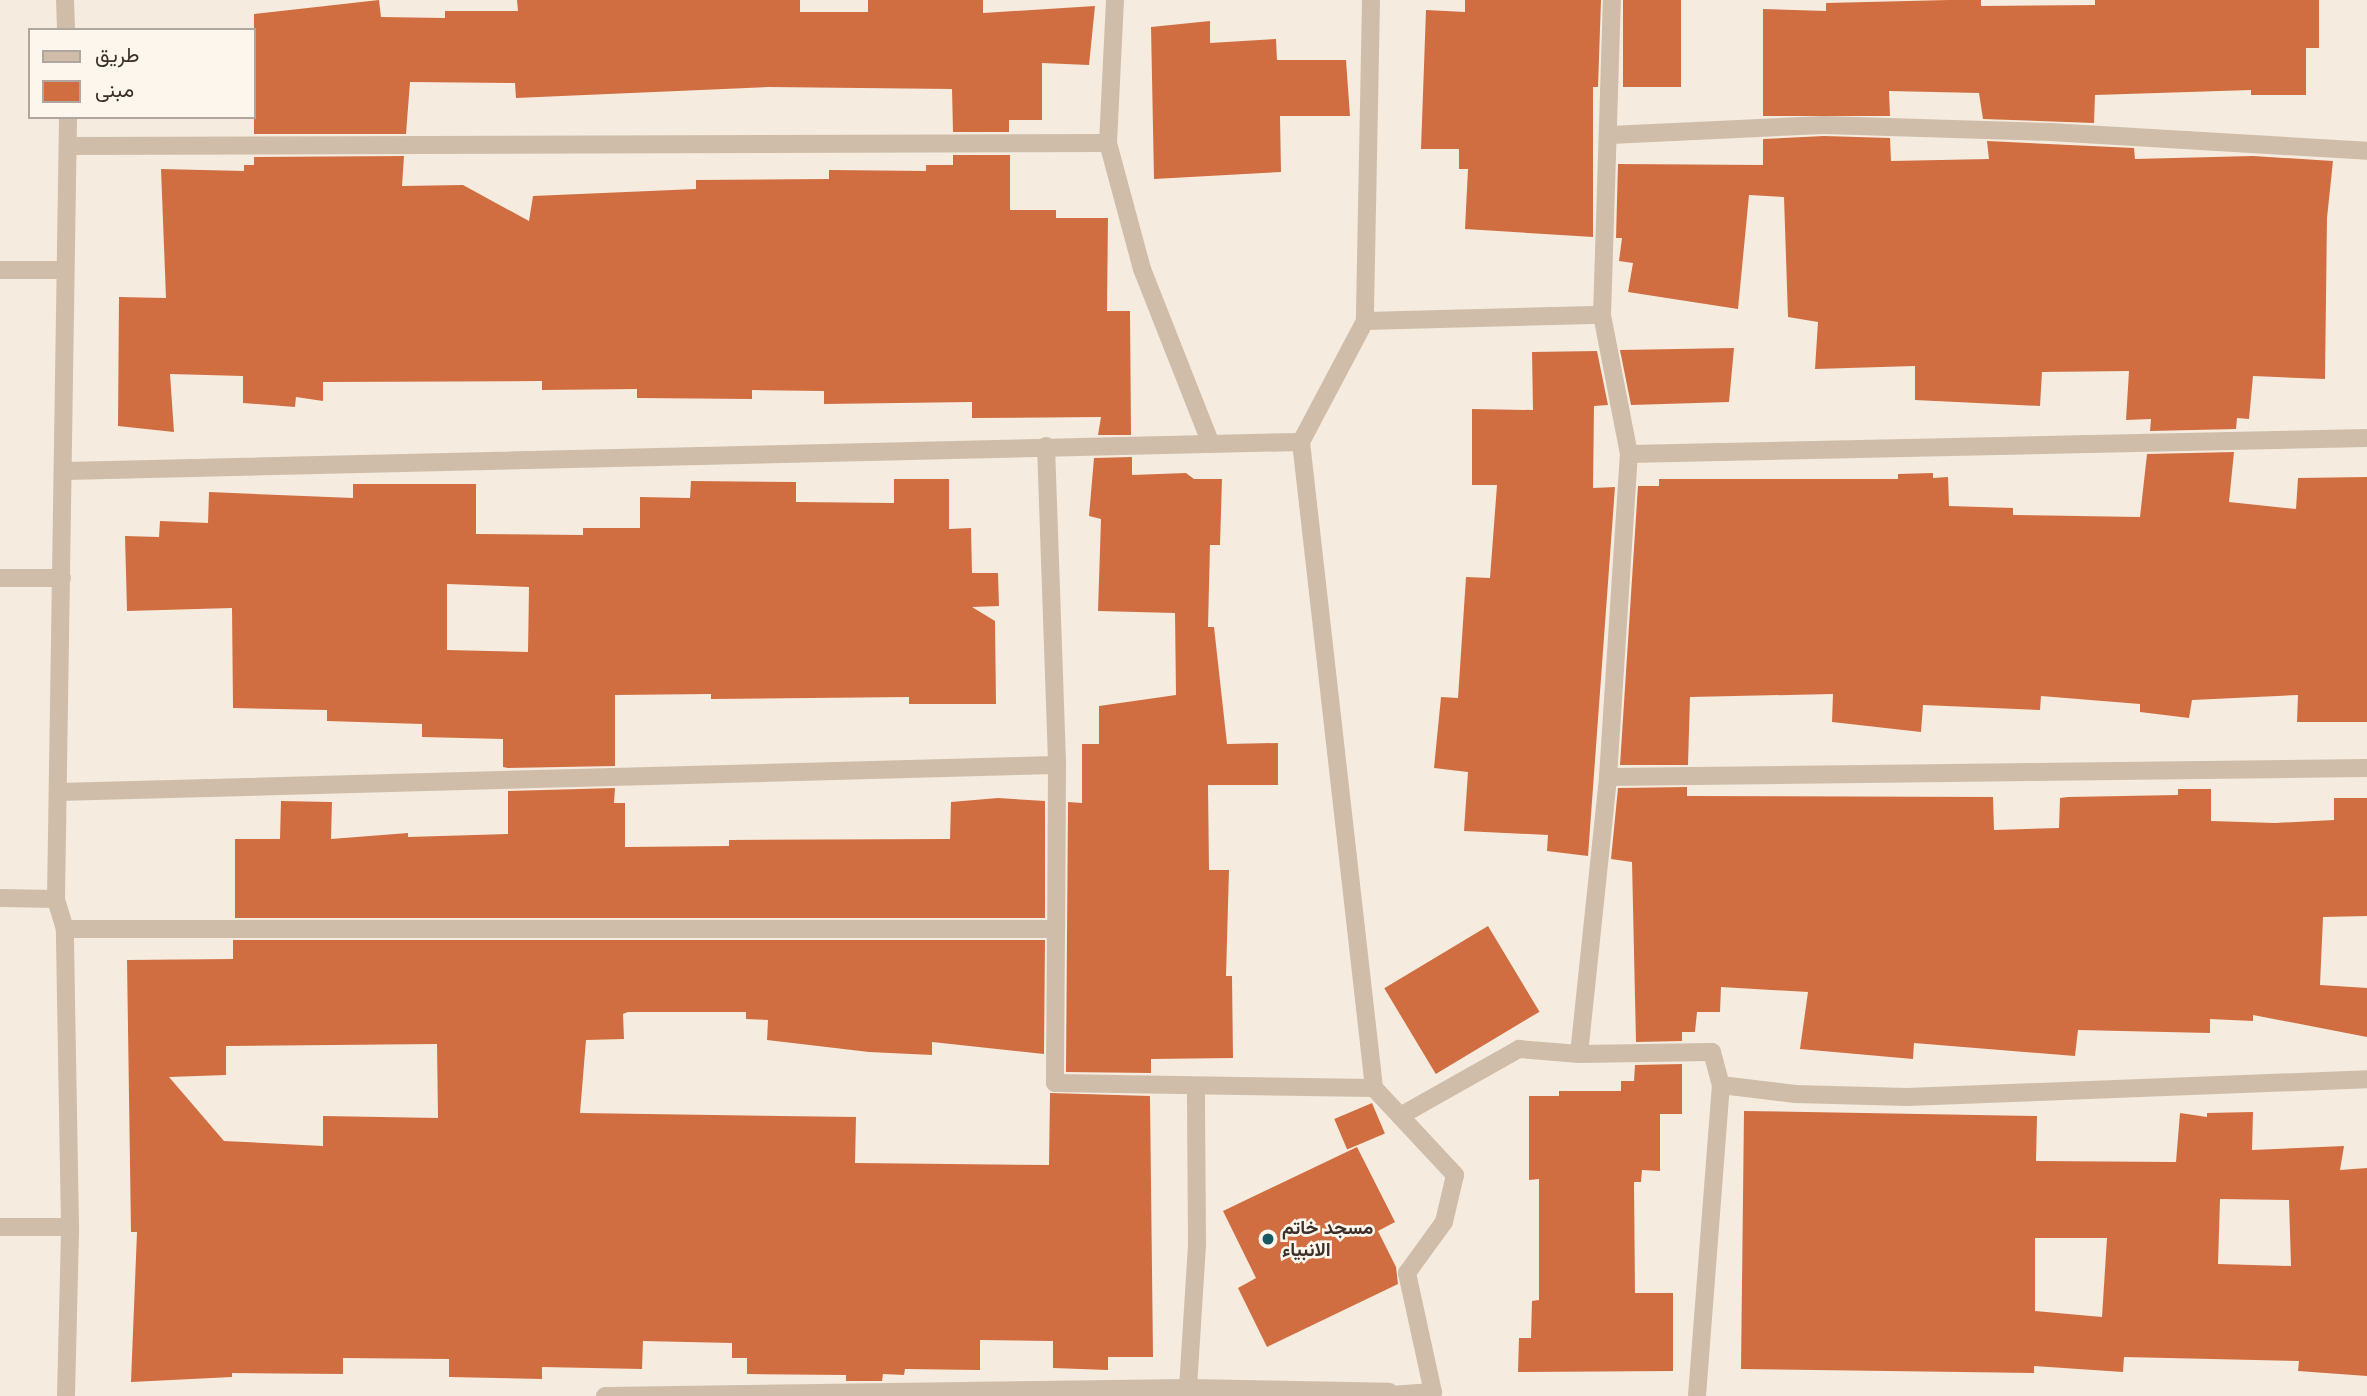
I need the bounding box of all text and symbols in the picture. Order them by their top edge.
legend [28,28,256,119]
text: طريق [95,41,140,67]
text: مبنى [95,76,134,102]
place label: مسجد خاتم الانبياء [1282,1217,1373,1261]
marker: مسجد خاتم الانبياء [1260,1231,1276,1247]

